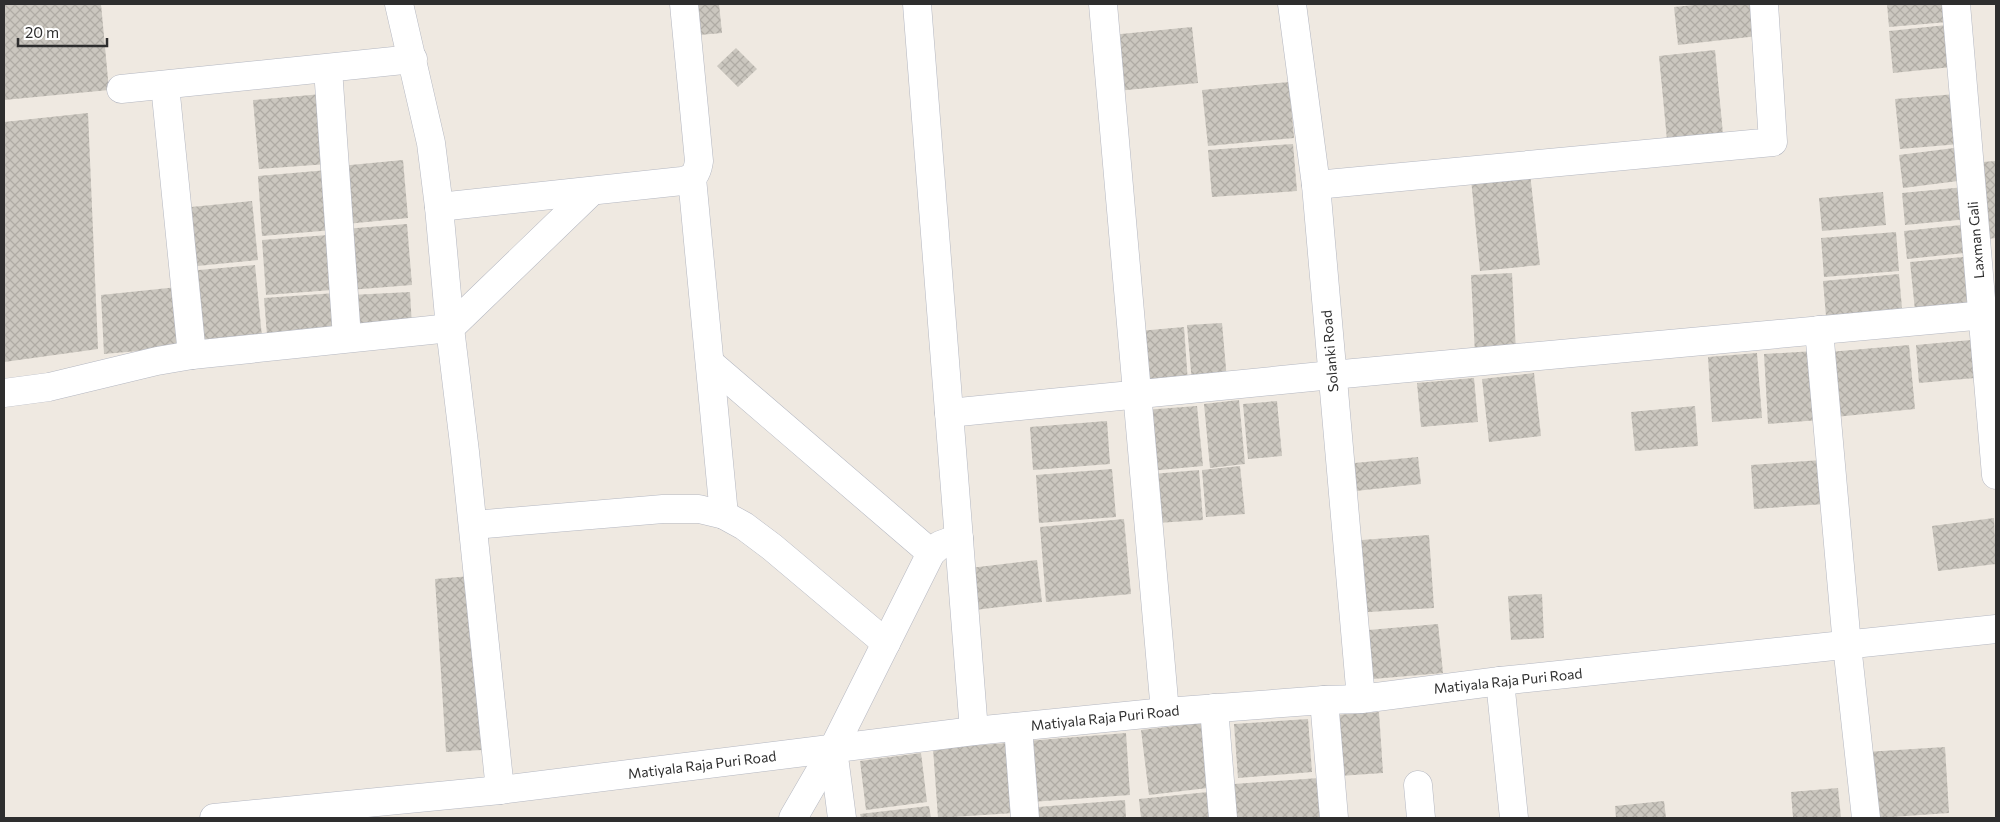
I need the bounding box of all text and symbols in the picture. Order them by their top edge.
scale bar [18,15,106,47]
text: 20 m [25,23,59,41]
street label: Laxman Gali [1964,201,1987,280]
street label: Solanki Road [1317,309,1342,393]
street label: Matiyala Raja Puri Road [1433,664,1583,697]
street label: Matiyala Raja Puri Road [1030,701,1180,734]
street label: Matiyala Raja Puri Road [627,747,777,782]

